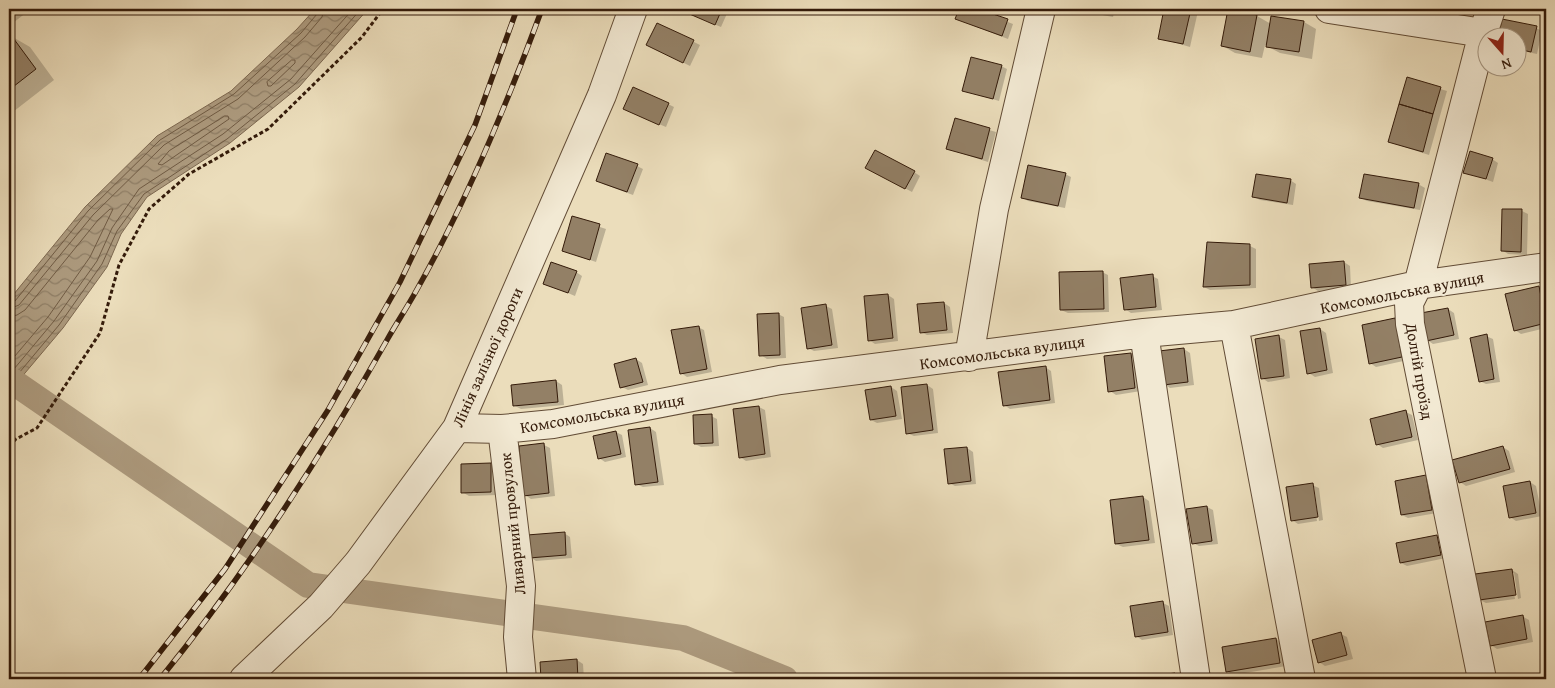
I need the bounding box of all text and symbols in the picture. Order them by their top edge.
north arrow [1478,28,1528,78]
text: N [1498,53,1514,75]
street label: Комсомольська вулиця [1318,264,1486,320]
street label: Лінія залізної дороги [445,283,529,431]
street label: Долгій проїзд [1400,320,1440,422]
street label: Комсомольська вулиця [918,329,1086,375]
street label: Комсомольська вулиця [518,387,686,439]
street label: Ливарний провулок [493,451,531,596]

